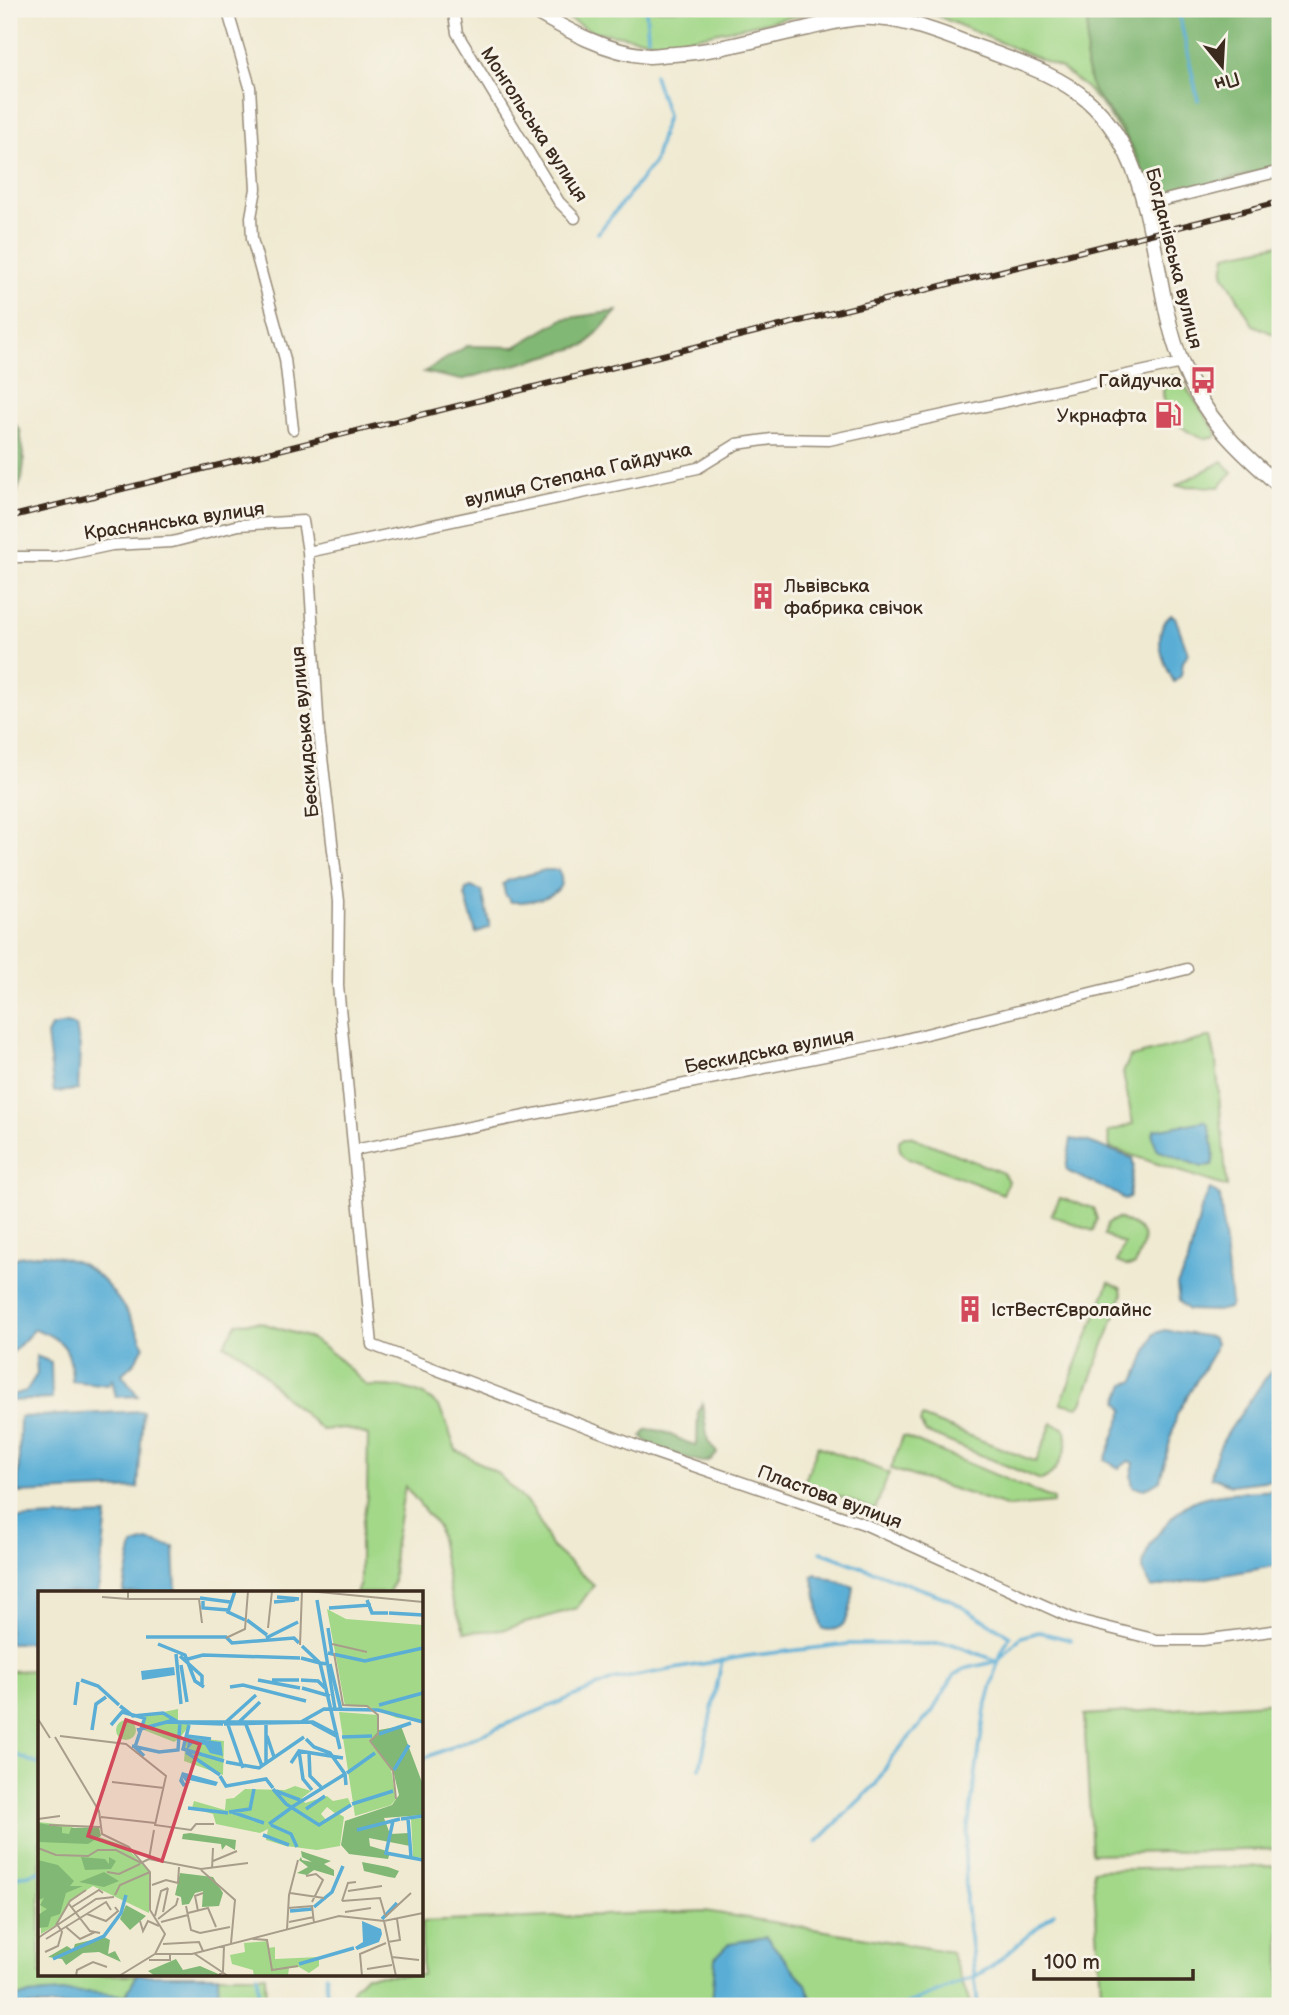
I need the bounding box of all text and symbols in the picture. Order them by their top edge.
north arrow [1188,32,1258,102]
street label: Монгольська вулиця [475,43,592,207]
text: Пн [1211,66,1242,96]
street label: Богданівська вулиця [1140,166,1207,351]
bus stop icon: Гайдучка [1188,365,1218,395]
place label: Гайдучка [1098,370,1182,393]
fuel station icon: Укрнафта [1153,400,1183,430]
place label: Укрнафта [1057,405,1147,428]
street label: вулиця Степана Гайдучка [463,438,694,513]
street label: Краснянська вулиця [82,497,266,546]
place label: Львівська фабрика свічок [783,575,923,620]
building icon: Львівська фабрика свічок [748,581,778,611]
street label: Бескидська вулиця [287,645,324,819]
street label: Бескидська вулиця [683,1024,856,1079]
building icon: ІстВестЄвролайнс [955,1294,985,1324]
place label: ІстВестЄвролайнс [991,1299,1152,1322]
street label: Пластова вулиця [754,1461,905,1534]
inset map [38,1591,424,1976]
scale bar [1034,1938,1193,1982]
text: 100 m [1044,1950,1100,1975]

